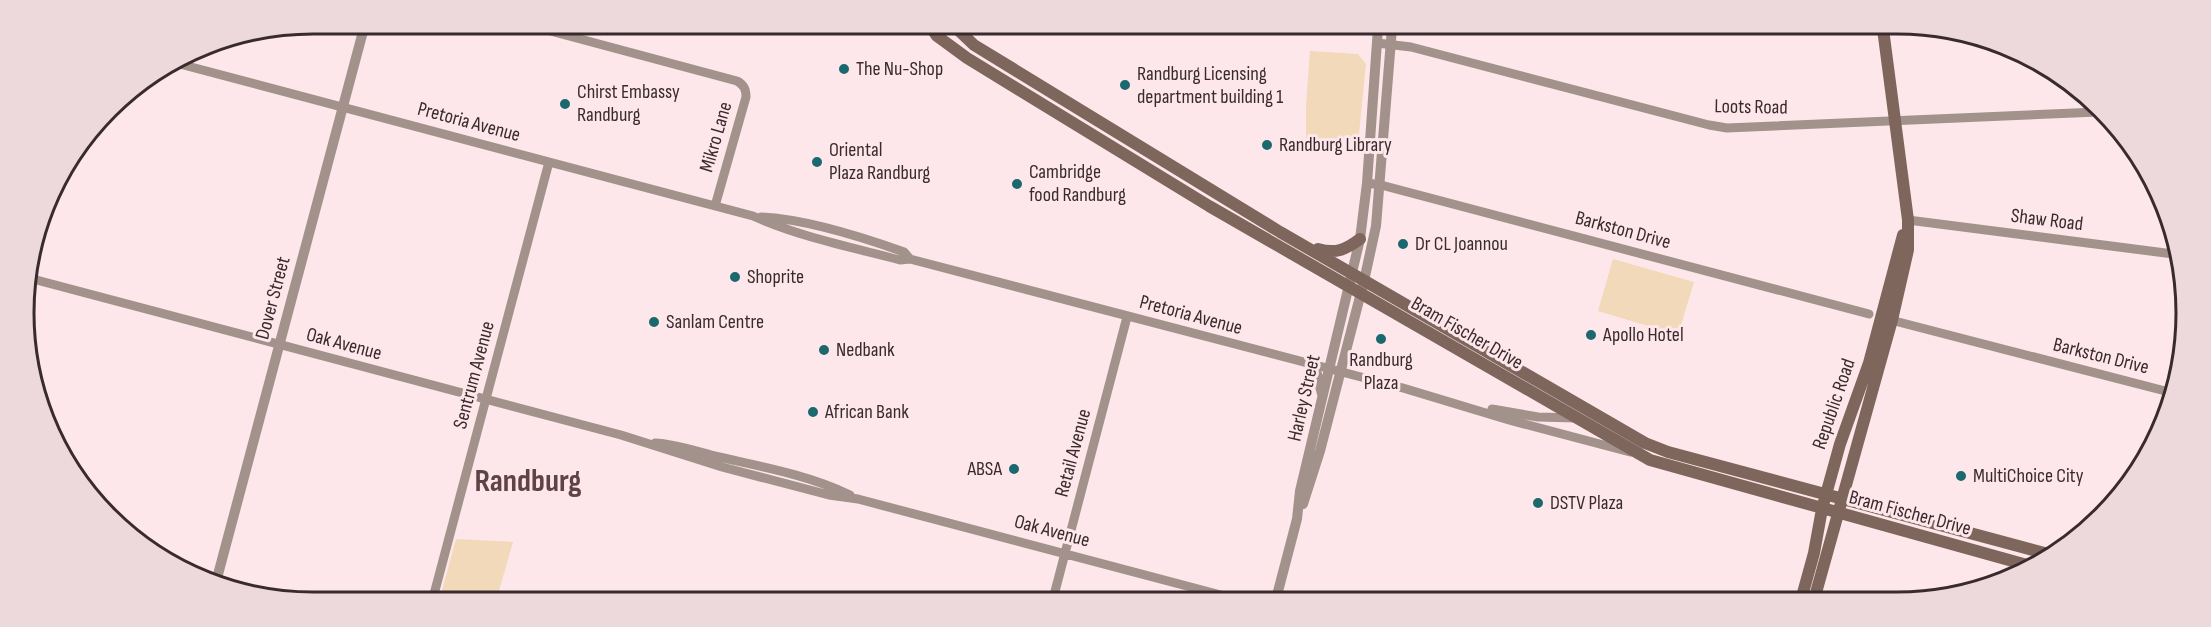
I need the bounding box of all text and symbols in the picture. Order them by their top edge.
place label: The Nu-Shop [856,57,943,81]
marker: The Nu-Shop [837,62,851,76]
place label: Randburg Licensing department building 1 [1137,62,1283,109]
marker: Randburg Licensing department building 1 [1118,78,1132,92]
place label: Chirst Embassy Randburg [577,80,680,127]
street label: Loots Road [1714,94,1788,120]
street label: Pretoria Avenue [415,97,523,147]
marker: Chirst Embassy Randburg [558,97,572,111]
street label: Mikro Lane [695,99,737,175]
place label: Randburg Library [1279,133,1392,157]
place label: Oriental Plaza Randburg [829,138,930,185]
marker: Randburg Library [1260,138,1274,152]
marker: Oriental Plaza Randburg [810,155,824,169]
place label: Cambridge food Randburg [1029,160,1126,207]
marker: Cambridge food Randburg [1010,177,1024,191]
street label: Shaw Road [2010,204,2084,236]
street label: Barkston Drive [1573,206,1673,254]
place label: Dr CL Joannou [1415,232,1508,256]
marker: Dr CL Joannou [1396,237,1410,251]
street label: Dover Street [250,254,296,342]
place label: Shoprite [747,265,804,289]
marker: Shoprite [728,270,742,284]
street label: Pretoria Avenue [1137,290,1245,340]
street label: Bram Fischer Drive [1407,291,1527,375]
place label: Sanlam Centre [666,310,764,334]
marker: Sanlam Centre [647,315,661,329]
street label: Sentrum Avenue [448,319,500,431]
street label: Oak Avenue [304,322,384,366]
place label: Apollo Hotel [1602,323,1684,347]
marker: Apollo Hotel [1584,328,1598,342]
marker: Randburg Plaza [1374,332,1388,346]
street label: Barkston Drive [2051,333,2151,379]
place label: Nedbank [836,338,895,362]
marker: Nedbank [817,343,831,357]
place label: Randburg Plaza [1349,348,1413,395]
street label: Harley Street [1282,352,1326,444]
street label: Republic Road [1807,355,1861,453]
place label: African Bank [824,400,909,424]
marker: African Bank [806,405,820,419]
street label: Retail Avenue [1050,406,1096,500]
place label: ABSA [966,457,1002,481]
district label: Randburg [474,462,582,501]
marker: ABSA [1007,462,1021,476]
place label: MultiChoice City [1973,464,2084,488]
marker: MultiChoice City [1954,469,1968,483]
street label: Bram Fischer Drive [1846,485,1974,541]
place label: DSTV Plaza [1550,491,1623,515]
marker: DSTV Plaza [1531,496,1545,510]
street label: Oak Avenue [1012,509,1092,553]

